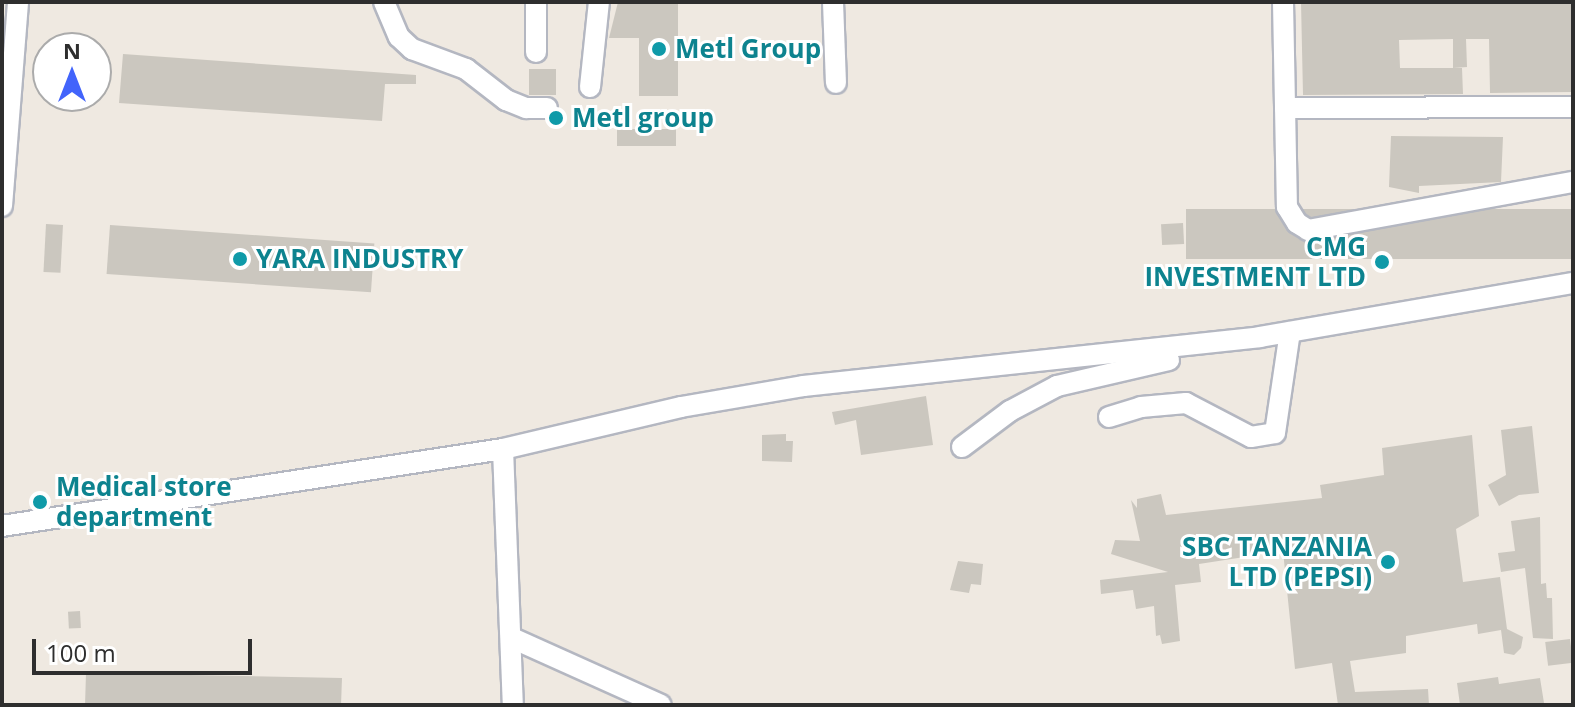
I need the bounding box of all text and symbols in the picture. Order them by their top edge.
north arrow [32,32,112,112]
place label: Metl Group [675,33,821,65]
text: N [63,35,81,65]
marker: Metl Group [650,40,668,58]
place label: Metl group [572,102,714,134]
marker: Metl group [547,109,565,127]
place label: CMG INVESTMENT LTD [1144,231,1366,292]
place label: YARA INDUSTRY [256,243,463,275]
marker: YARA INDUSTRY [231,250,249,268]
marker: CMG INVESTMENT LTD [1373,253,1391,271]
place label: Medical store department [56,471,232,532]
marker: Medical store department [31,493,49,511]
place label: SBC TANZANIA LTD (PEPSI) [1182,531,1372,592]
marker: SBC TANZANIA LTD (PEPSI) [1379,553,1397,571]
scale bar [36,623,256,673]
text: 100 m [46,636,116,669]

